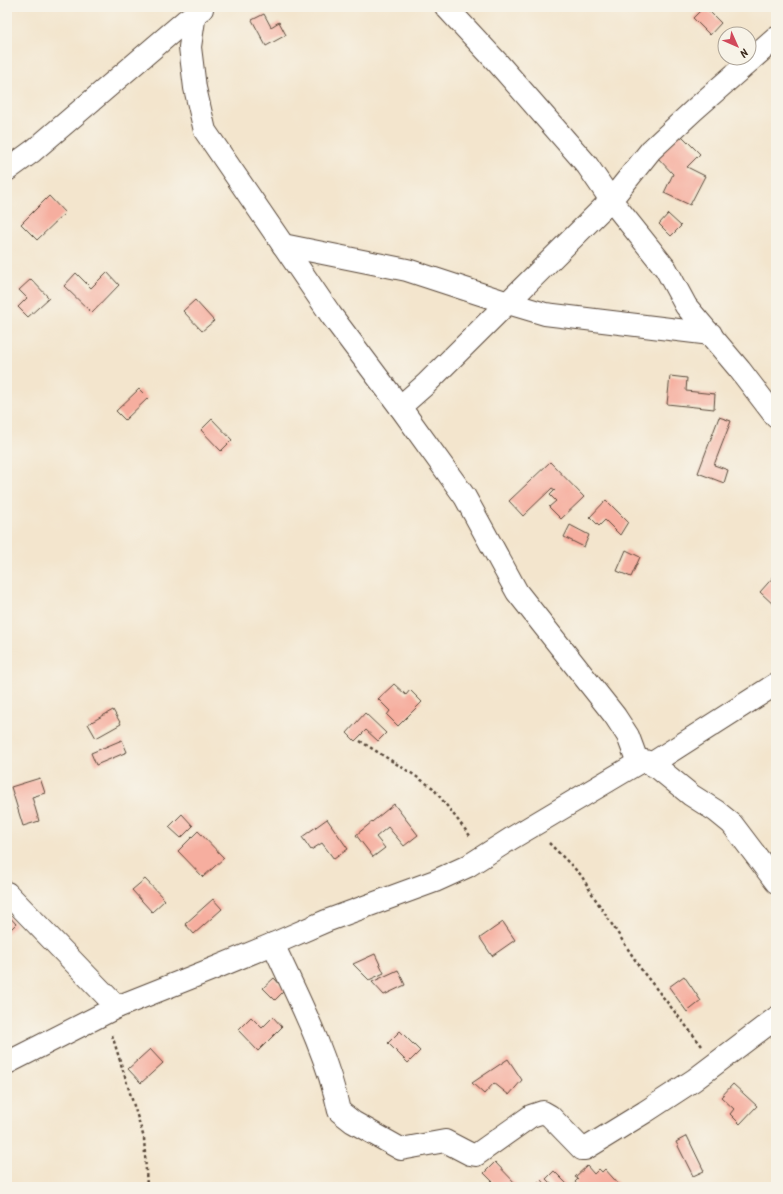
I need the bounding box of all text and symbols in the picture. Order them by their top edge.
north arrow [717,26,757,66]
text: N [735,44,752,61]

